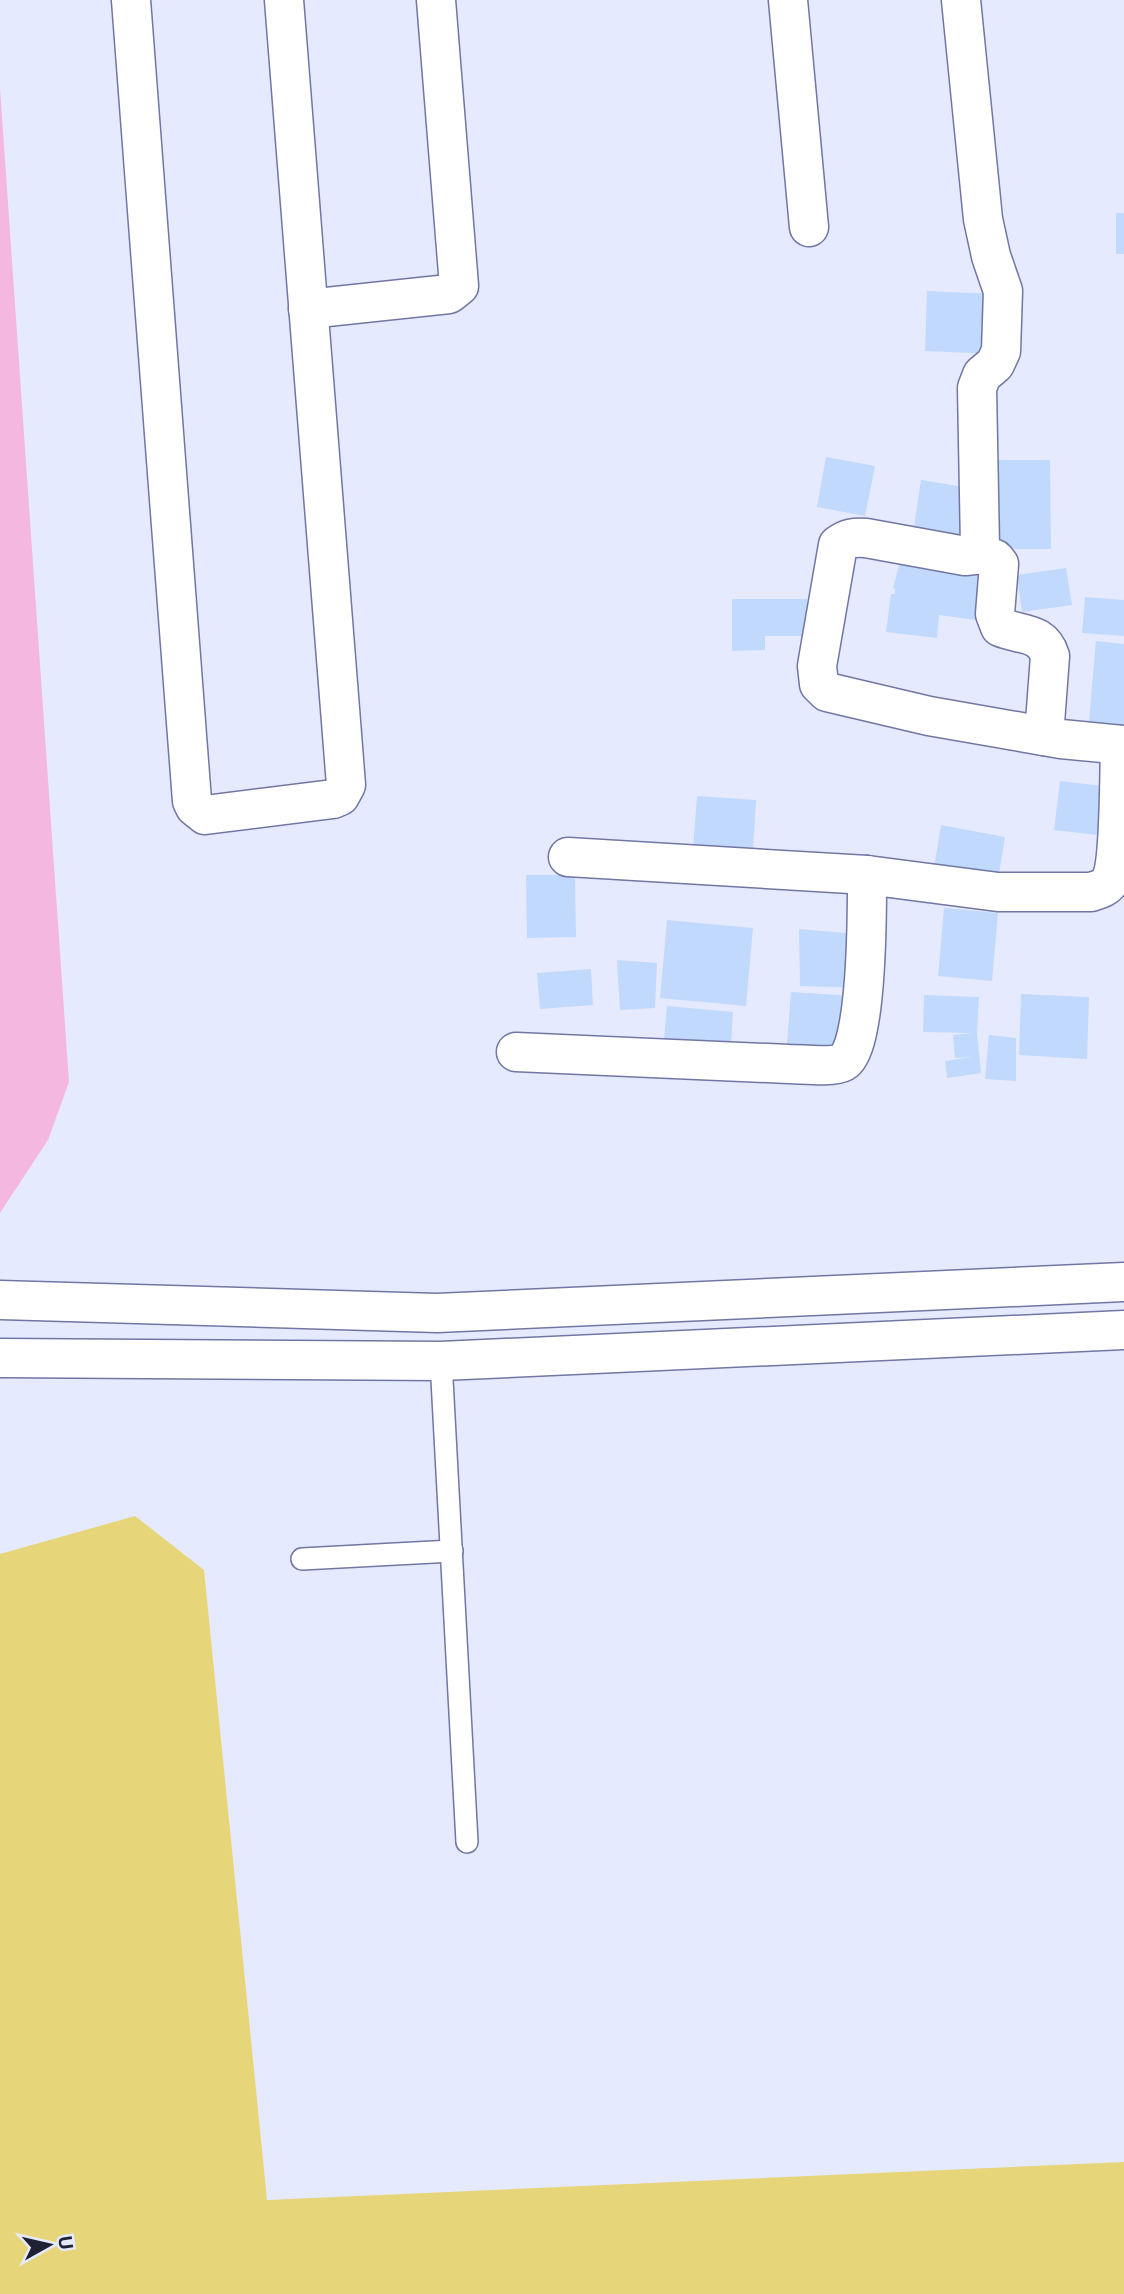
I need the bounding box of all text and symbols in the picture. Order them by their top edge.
north arrow [14,2210,84,2280]
text: U [52,2234,80,2252]

